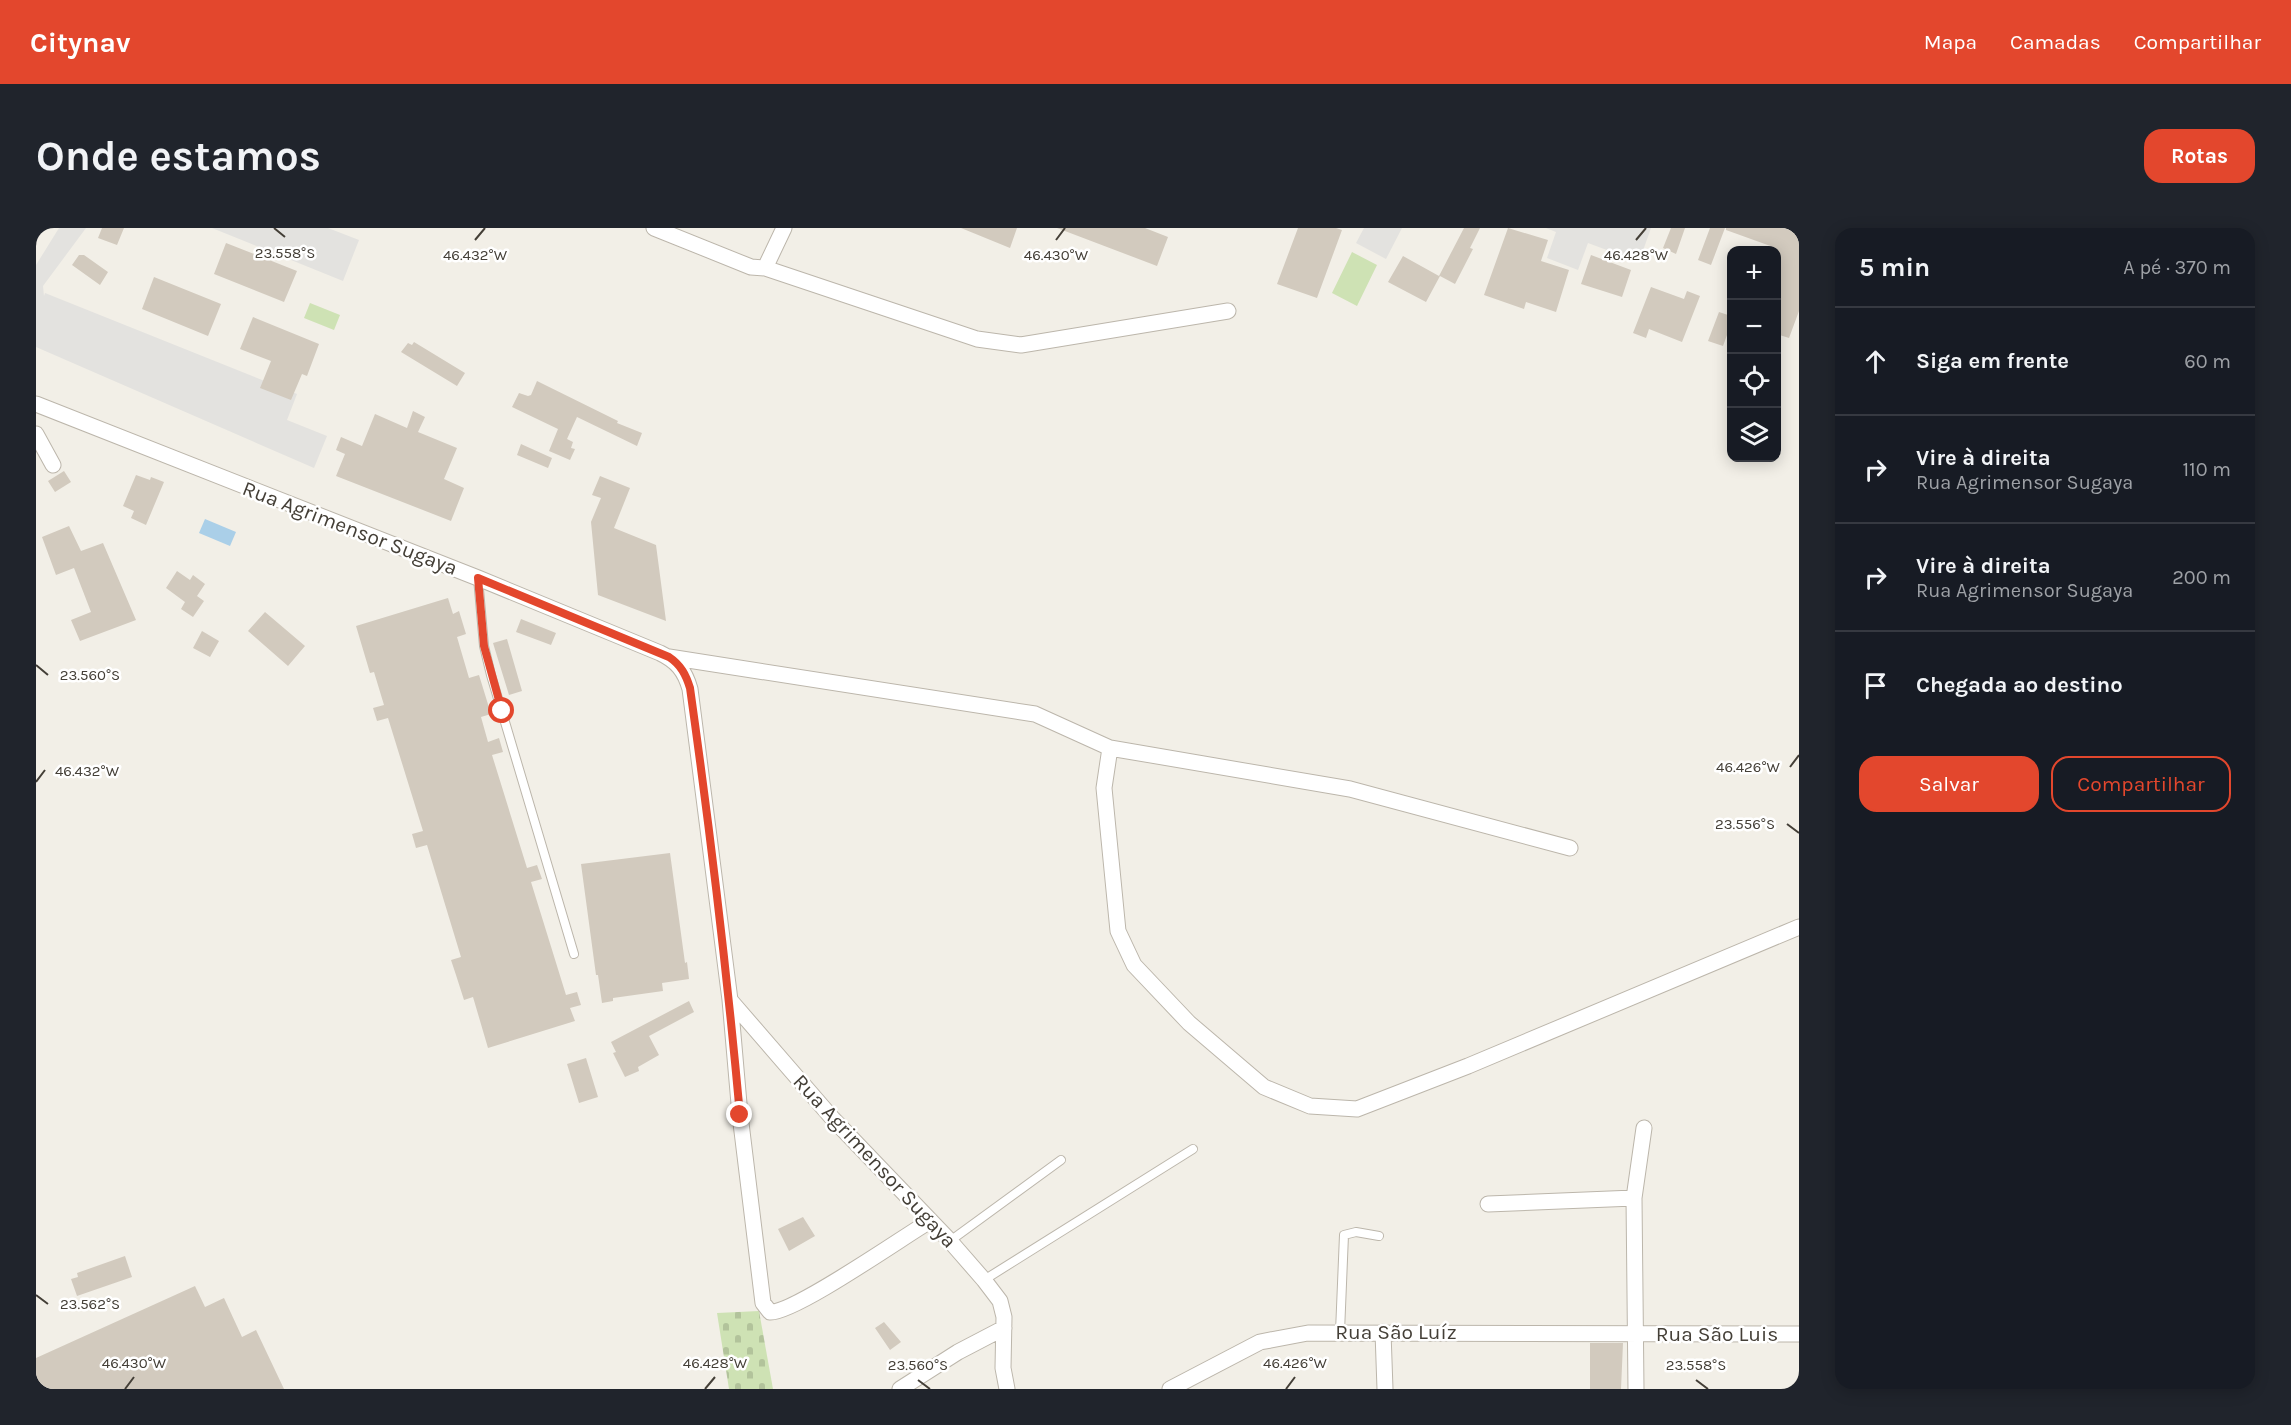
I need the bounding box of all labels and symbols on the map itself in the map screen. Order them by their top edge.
text: 23.558°S [255,244,315,262]
text: 46.432°W [443,246,508,264]
text: 46.430°W [1024,246,1089,264]
text: 46.428°W [1604,246,1669,264]
street label: Rua Agrimensor Sugaya [239,476,461,580]
text: 23.560°S [60,666,120,684]
route start [488,697,514,723]
text: 46.426°W [1716,758,1780,776]
text: 46.432°W [55,762,120,780]
text: 23.556°S [1715,815,1775,833]
street label: Rua Agrimensor Sugaya [788,1069,962,1253]
route end [726,1101,752,1127]
text: 23.562°S [60,1295,120,1313]
street label: Rua São Luíz [1335,1320,1457,1344]
street label: Rua São Luis [1656,1322,1778,1346]
text: 46.430°W [102,1354,167,1372]
text: 46.428°W [683,1354,748,1372]
text: 46.426°W [1263,1354,1327,1372]
text: 23.560°S [888,1356,948,1374]
text: 23.558°S [1666,1356,1726,1374]

